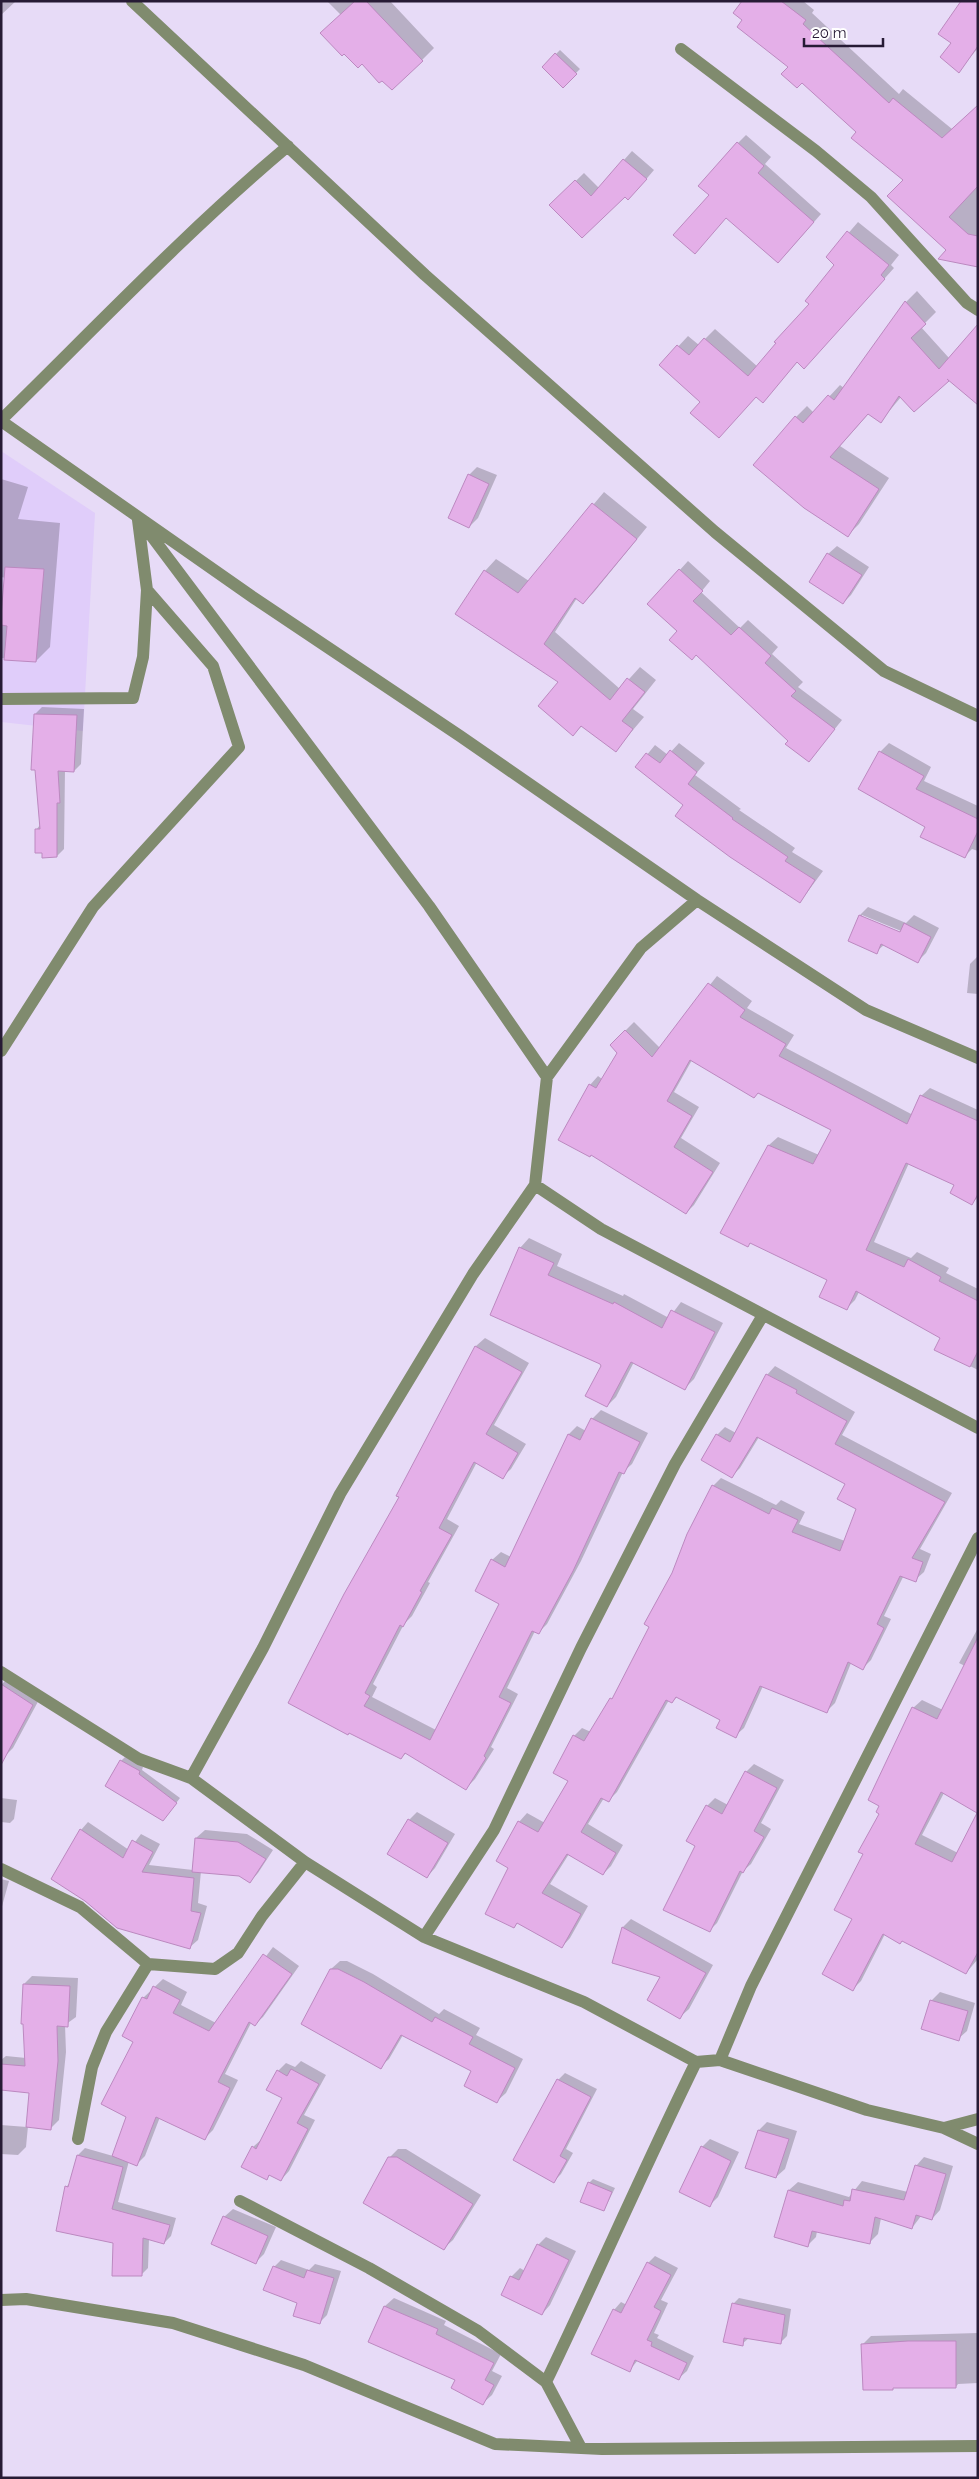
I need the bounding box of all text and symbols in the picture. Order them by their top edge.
scale bar [804,15,883,47]
text: 20 m [812,24,847,42]

